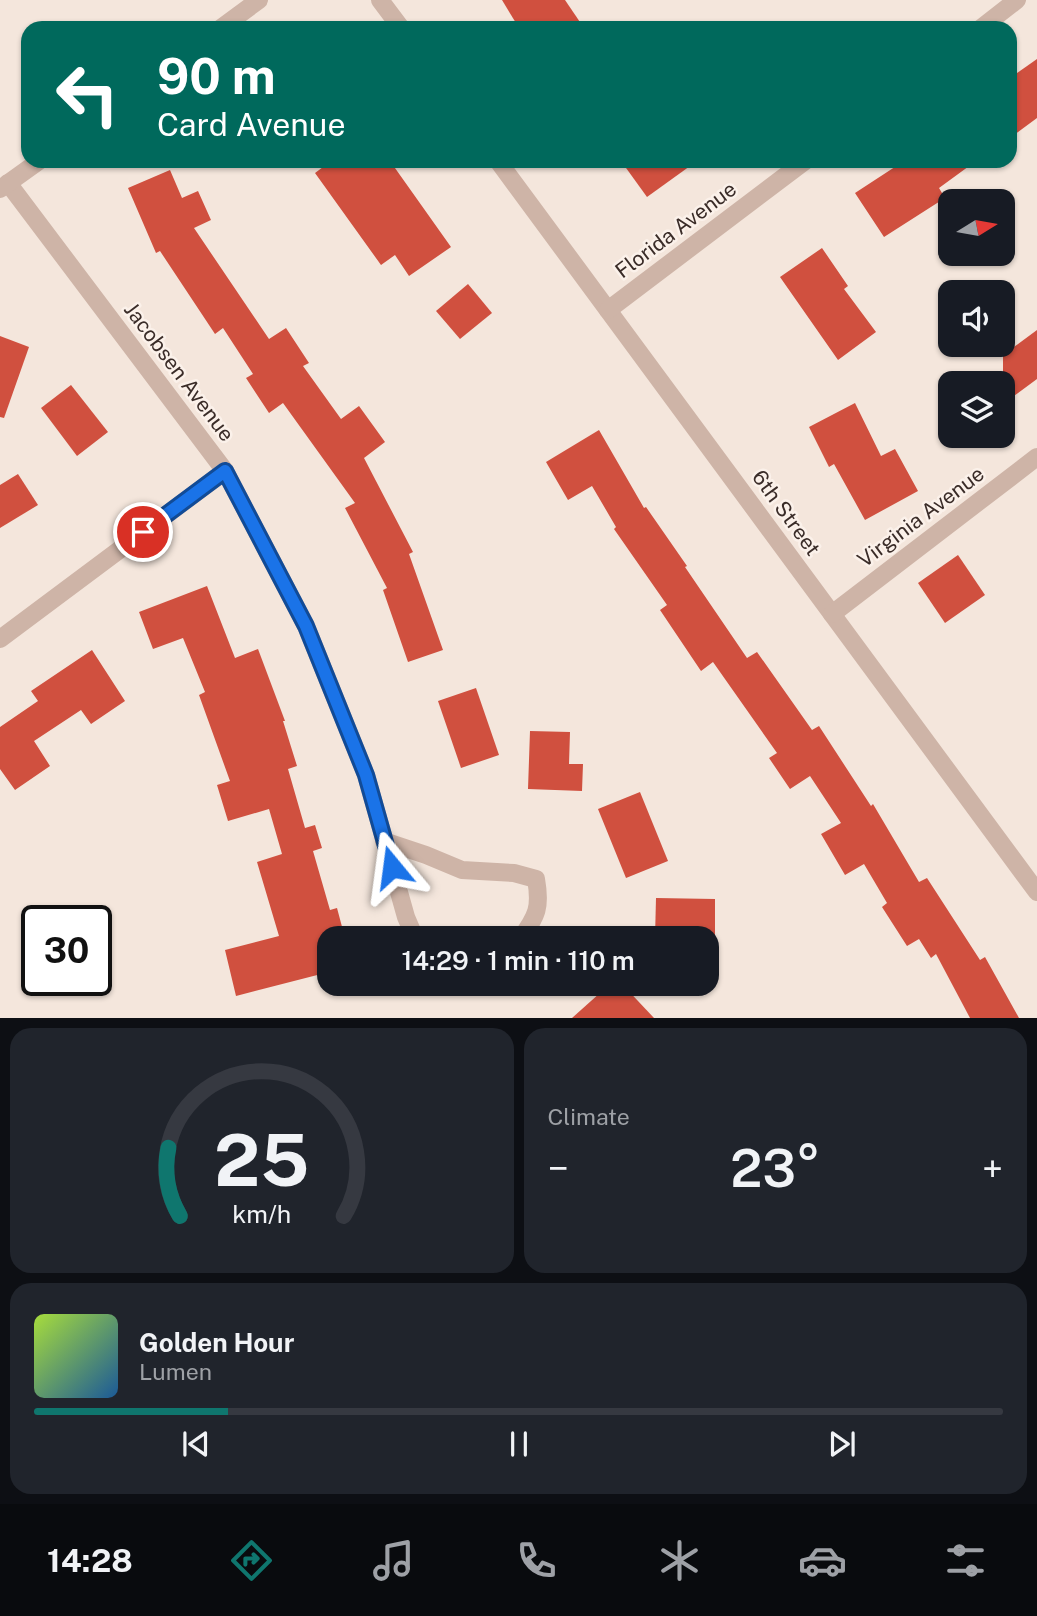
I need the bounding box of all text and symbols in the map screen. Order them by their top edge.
text: 90 m [157,47,276,105]
icon: left [42,49,133,140]
text: Card Avenue [157,106,346,143]
street label: Florida Avenue [610,176,741,283]
north arrow [938,189,1015,266]
map controls [938,189,1015,448]
button: sound [938,280,1015,357]
street label: Jacobsen Avenue [119,297,240,446]
button: layers [938,371,1015,448]
street label: Virginia Avenue [853,461,989,572]
street label: 6th Street [747,465,826,560]
pin [113,502,173,562]
icon: arrive [124,513,162,551]
position arrow [355,830,429,904]
speed limit sign: 30 [21,905,112,996]
text: 14:29 · 1 min · 110 m [401,945,635,976]
text: Climate [548,1103,630,1130]
text: 25 [214,1118,309,1203]
text: 23° [730,1138,820,1199]
text: − [548,1146,569,1191]
text: + [982,1146,1003,1191]
text: km/h [232,1199,291,1229]
text: Golden Hour [139,1327,294,1358]
text: Lumen [139,1358,212,1385]
icon: previous [177,1425,215,1463]
icon: pause [500,1425,538,1463]
icon: next [823,1425,861,1463]
icon: directions [227,1536,276,1585]
icon: music [369,1536,418,1585]
icon: phone [512,1536,561,1585]
icon: climate [655,1536,704,1585]
icon: car [798,1536,847,1585]
icon: filters [941,1536,990,1585]
text: 14:28 [47,1542,133,1579]

